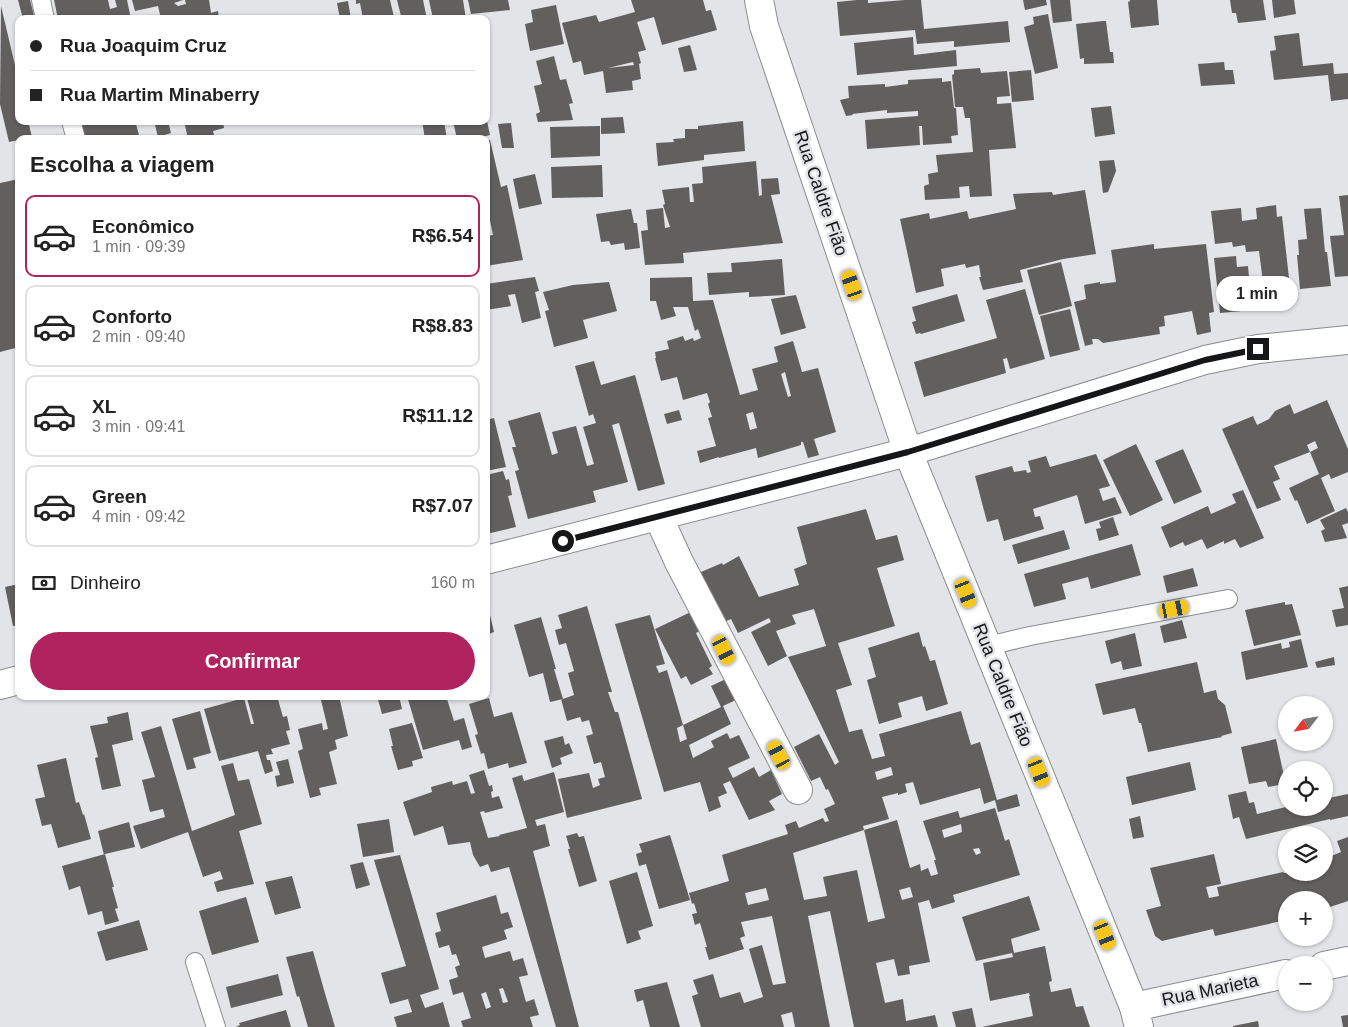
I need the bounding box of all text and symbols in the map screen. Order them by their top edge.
text: Rua Joaquim Cruz [60,35,227,56]
text: Rua Martim Minaberry [60,84,260,105]
street label: Rua Caldre Fião [790,128,852,258]
text: Escolha a viagem [30,152,215,177]
icon: car [32,214,77,259]
text: Econômico [92,216,194,237]
text: R$6.54 [412,225,473,246]
text: 1 min · 09:39 [92,238,185,255]
car [840,268,863,302]
callout: 1 min [1217,276,1299,312]
text: 1 min [1236,285,1278,302]
icon: car [32,304,77,349]
text: Conforto [92,306,172,327]
text: R$8.83 [412,315,473,336]
text: 2 min · 09:40 [92,328,185,345]
route end [1247,338,1269,360]
icon: car [32,394,77,439]
text: XL [92,396,116,417]
text: R$11.12 [402,405,473,426]
text: 3 min · 09:41 [92,418,185,435]
icon: car [32,484,77,529]
text: Green [92,486,147,507]
text: R$7.07 [412,495,473,516]
text: 4 min · 09:42 [92,508,185,525]
route start [552,530,574,552]
icon: cash [30,569,58,597]
text: Dinheiro [70,572,141,593]
text: 160 m [431,574,475,591]
car [953,576,978,610]
car [1157,599,1190,619]
street label: Rua Caldre Fião [969,620,1037,750]
button: Confirmar [30,632,475,690]
car [710,633,737,667]
north arrow [1278,696,1332,751]
map controls [1278,696,1333,1011]
car [765,738,792,772]
car [1026,755,1051,789]
button: locate [1278,761,1333,816]
button: layers [1278,826,1333,881]
button: + [1278,891,1333,946]
car [1092,918,1117,952]
button: − [1278,956,1333,1011]
street label: Rua Marieta [1160,970,1261,1010]

